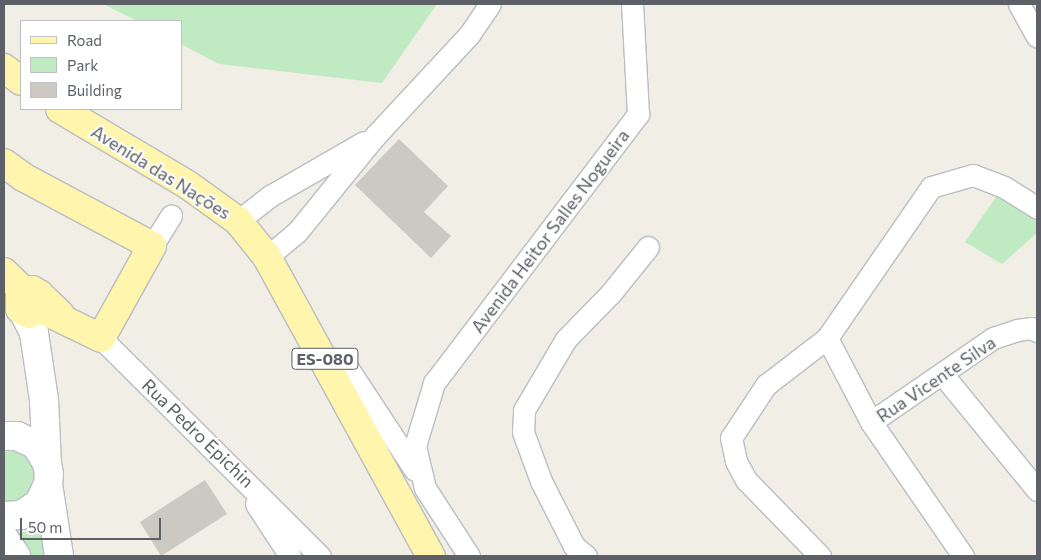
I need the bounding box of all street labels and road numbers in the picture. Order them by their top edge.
street label: Avenida das Nações [87,120,235,224]
street label: Avenida Heitor Salles Nogueira [466,125,634,337]
street label: Rua Vicente Silva [872,331,1000,427]
road number: ES-080 [291,346,359,372]
street label: Rua Pedro Epichin [138,374,258,492]

